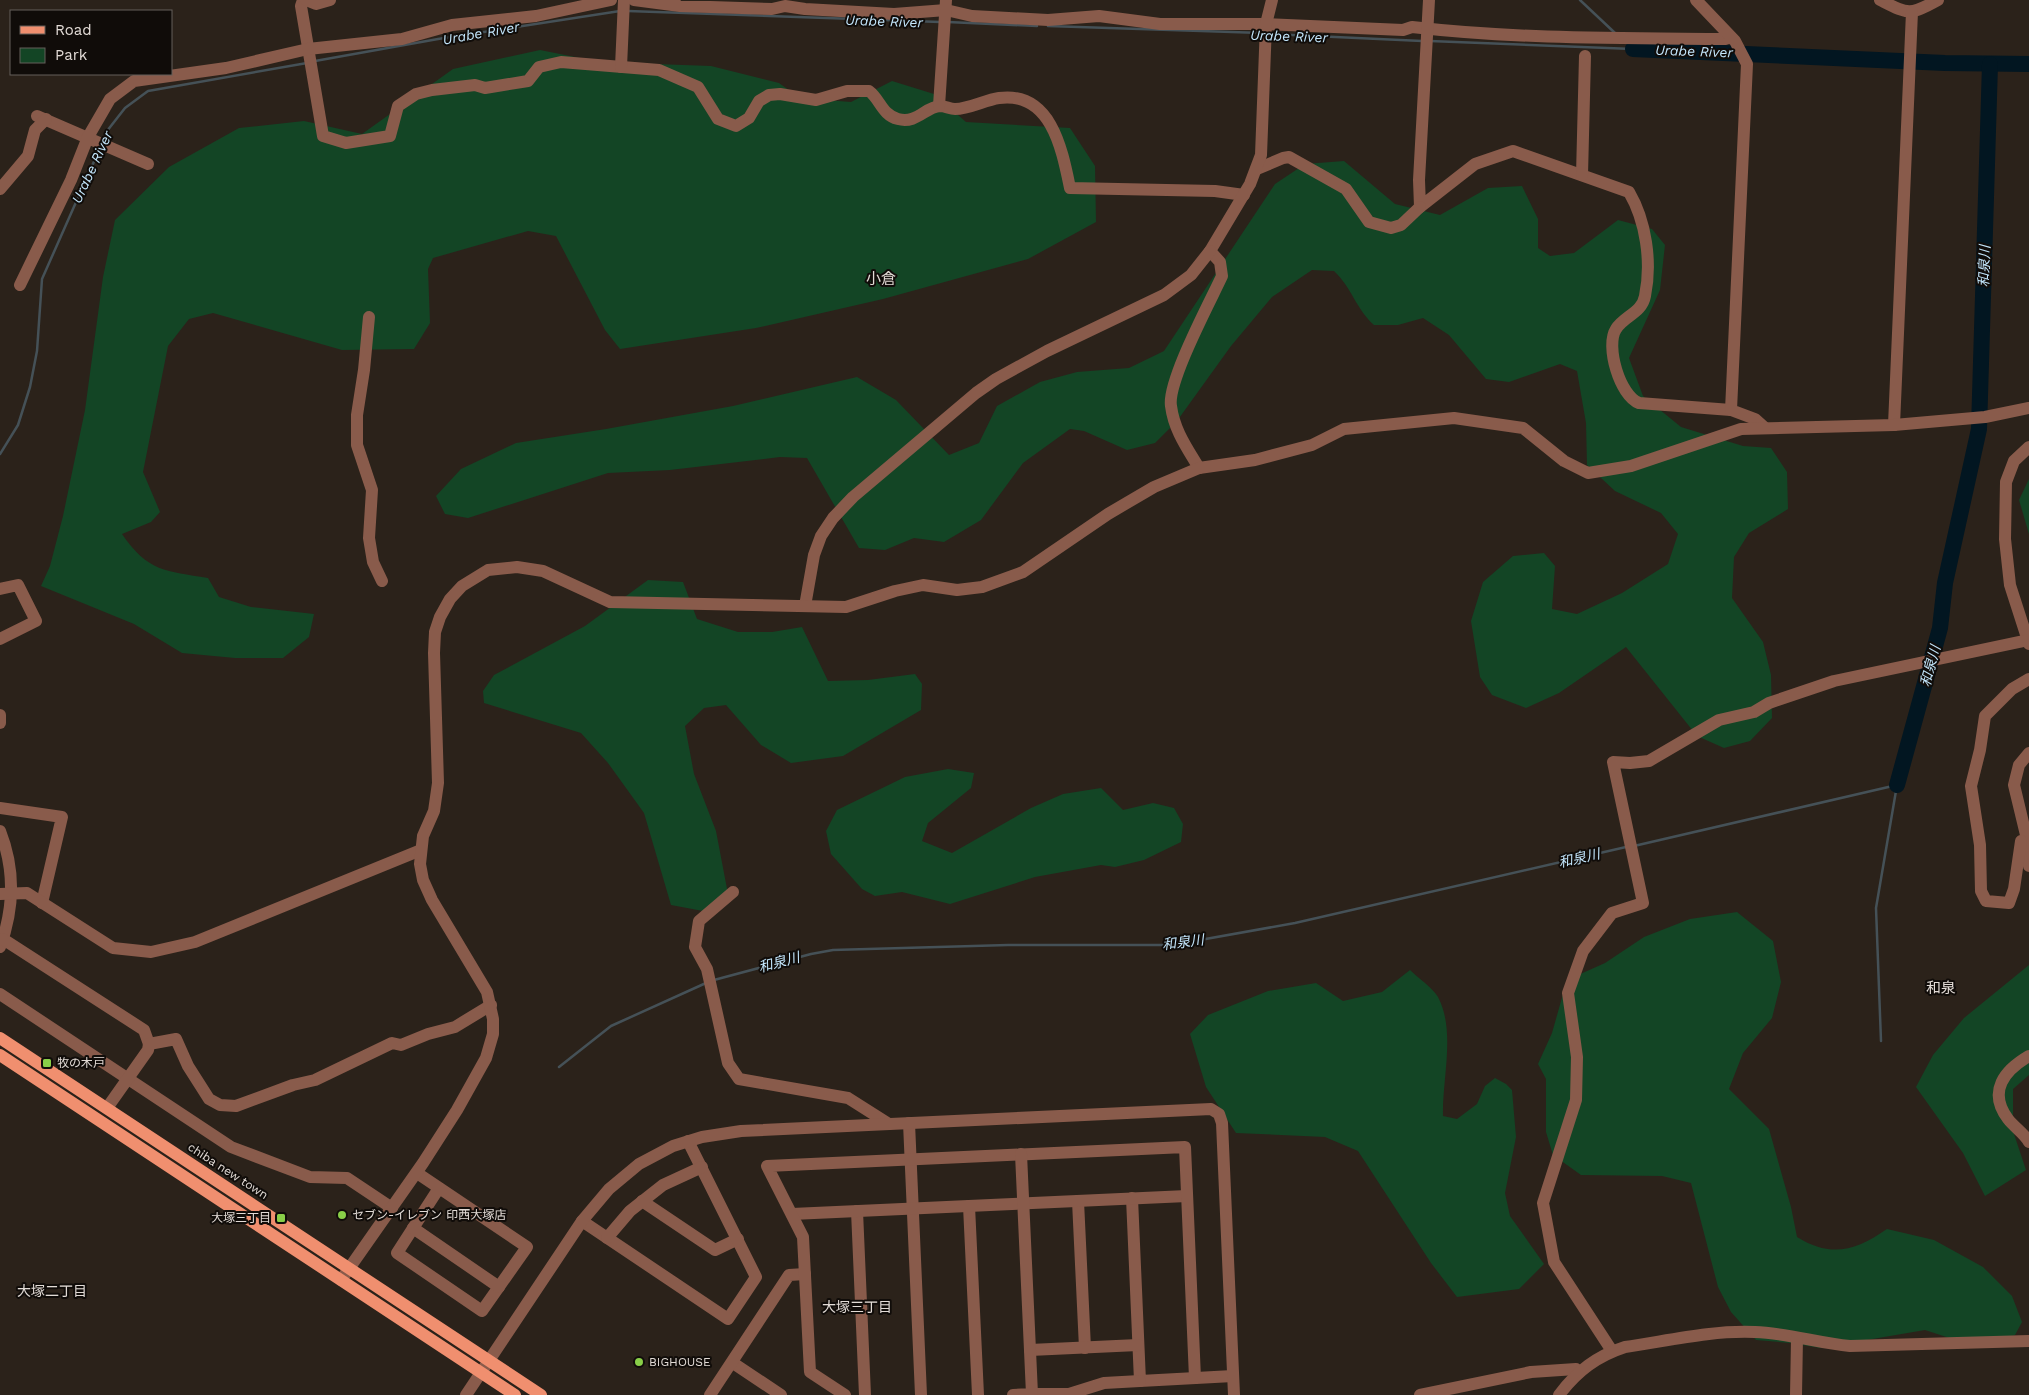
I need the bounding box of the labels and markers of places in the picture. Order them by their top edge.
place label: 牧の木戸 [57,1056,105,1070]
marker: 牧の木戸 [41,1057,53,1069]
place label: セブン-イレブン 印西大塚店 [352,1208,506,1222]
marker: セブン-イレブン 印西大塚店 [336,1209,348,1221]
place label: 大塚三丁目 [211,1211,271,1225]
marker: 大塚三丁目 [275,1212,287,1224]
place label: BIGHOUSE [649,1355,711,1369]
marker: BIGHOUSE [633,1356,645,1368]

